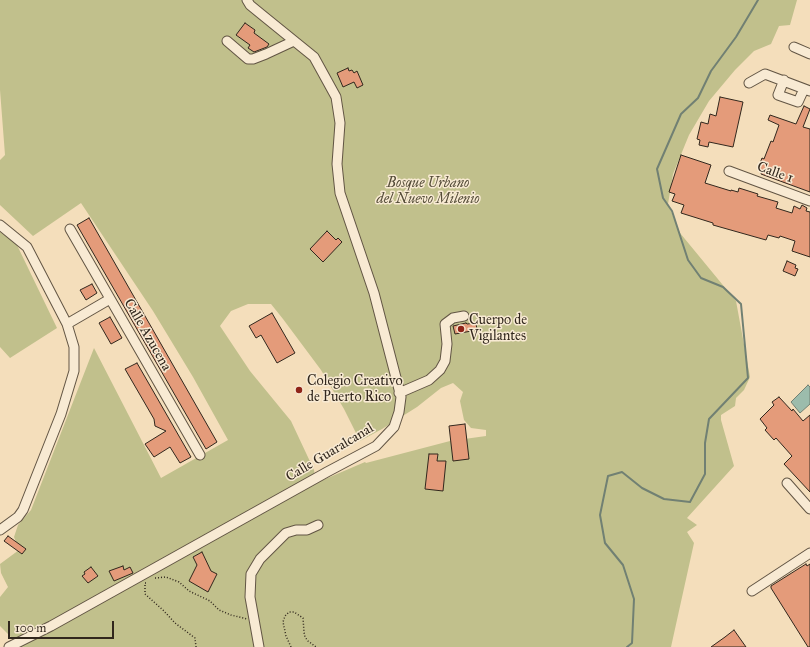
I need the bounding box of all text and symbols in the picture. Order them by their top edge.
street label: Calle 1 [755,159,795,187]
park label: Bosque Urbano del Nuevo Milenio [376,176,480,208]
street label: Calle Azucena [120,296,174,374]
place label: Cuerpo de Vigilantes [469,313,527,346]
marker: Cuerpo de Vigilantes [456,324,466,334]
place label: Colegio Creativo de Puerto Rico [307,374,403,406]
marker: Colegio Creativo de Puerto Rico [294,385,304,395]
street label: Calle Guaralcanal [283,420,377,486]
scale bar [10,613,116,639]
text: 100 m [15,621,46,635]

